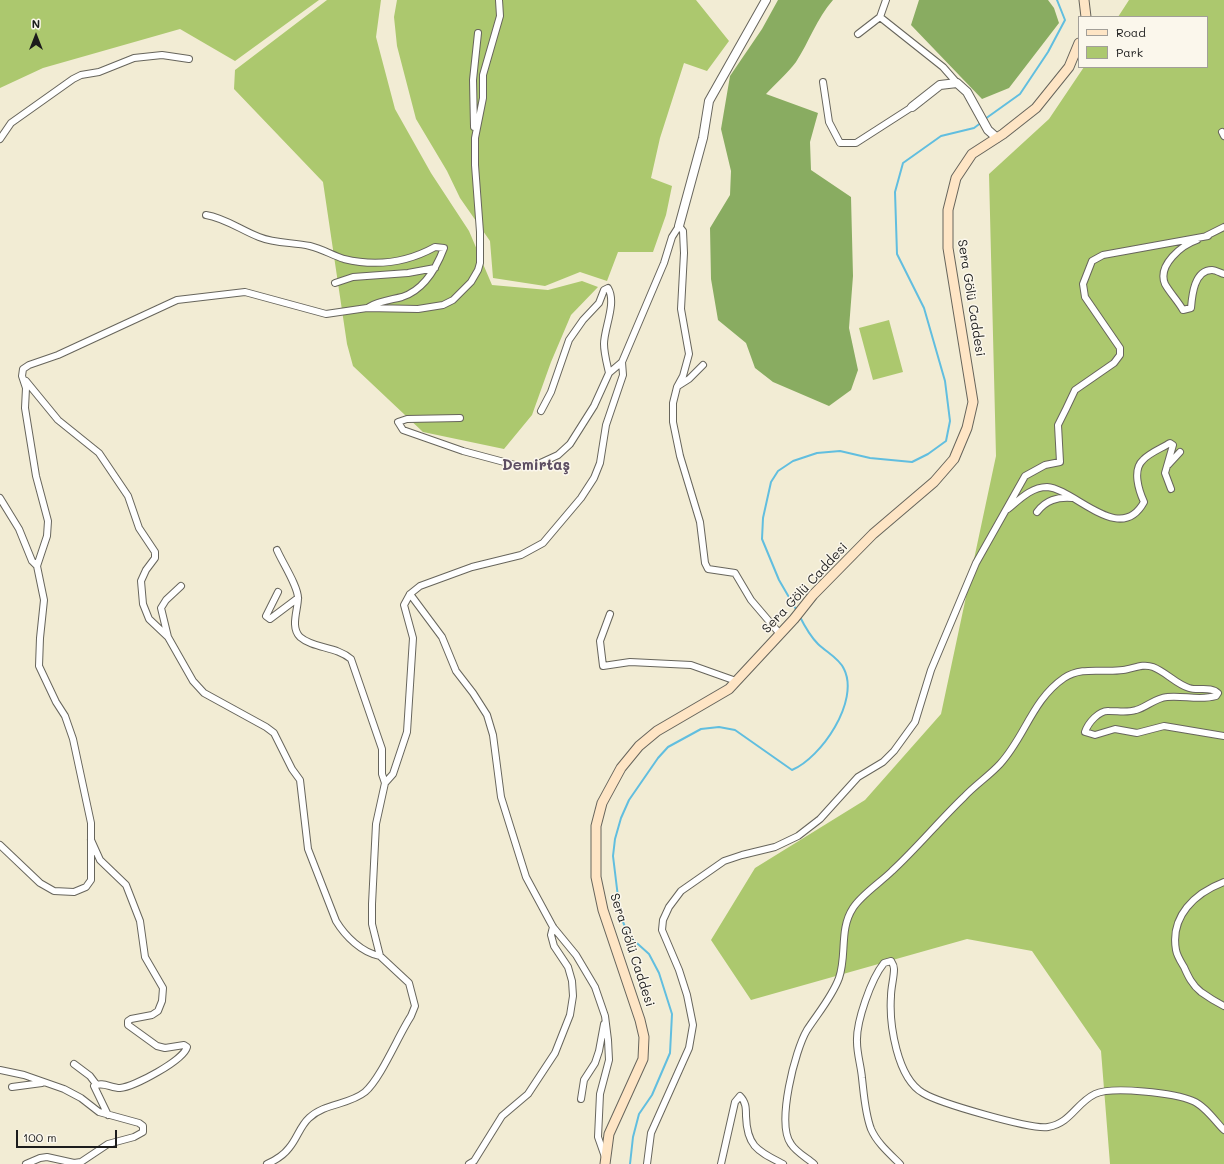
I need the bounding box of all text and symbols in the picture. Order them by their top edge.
north arrow [16,16,56,56]
text: N [32,16,40,31]
legend [1078,16,1208,68]
text: Road [1116,24,1146,40]
text: Park [1116,44,1143,60]
street label: Sera Gölü Caddesi [954,238,988,358]
district label: Demirtaş [502,456,570,474]
street label: Sera Gölü Caddesi [759,539,851,637]
street label: Sera Gölü Caddesi [606,891,658,1009]
scale bar [18,1122,119,1148]
text: 100 m [23,1129,57,1145]

